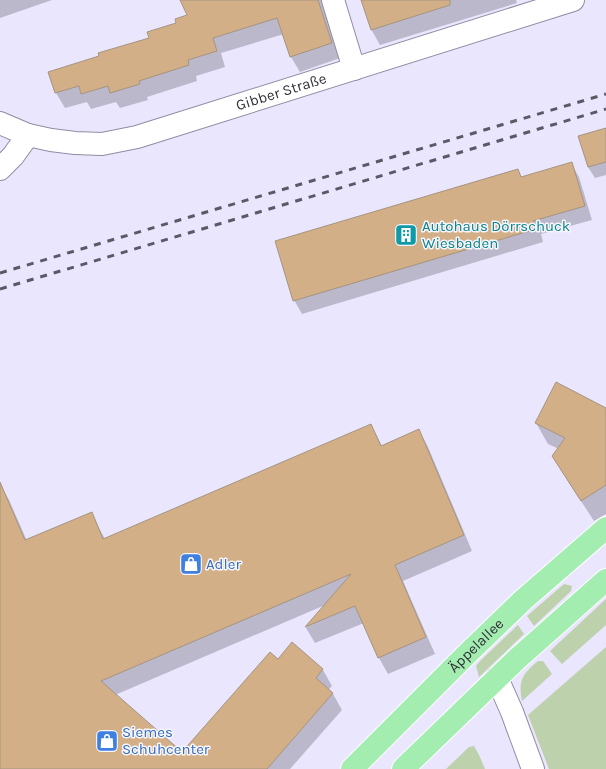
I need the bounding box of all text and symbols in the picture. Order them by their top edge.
street label: Gibber Straße [234,69,329,114]
place label: Autohaus Dörrschuck Wiesbaden [422,217,570,252]
building icon: Autohaus Dörrschuck Wiesbaden [393,222,419,248]
shop icon: Adler [178,551,204,577]
place label: Adler [206,555,241,573]
street label: Äppelallee [445,615,507,676]
place label: Siemes Schuhcenter [122,723,210,758]
shop icon: Siemes Schuhcenter [94,728,120,754]

